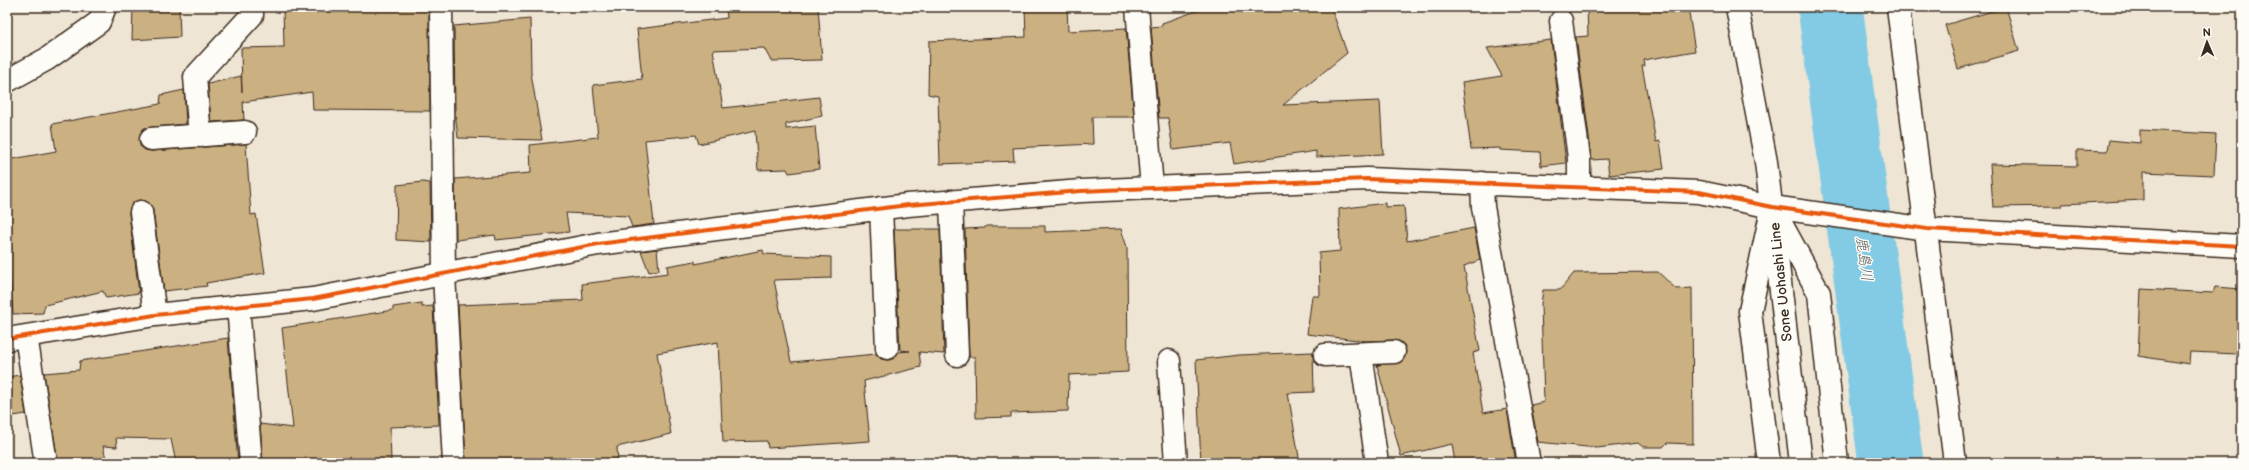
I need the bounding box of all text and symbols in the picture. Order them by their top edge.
north arrow [2187,22,2227,62]
text: N [2202,26,2211,39]
street label: Sone Uohashi Line [1766,222,1796,342]
water label: 鹿島川 [1851,235,1877,283]

